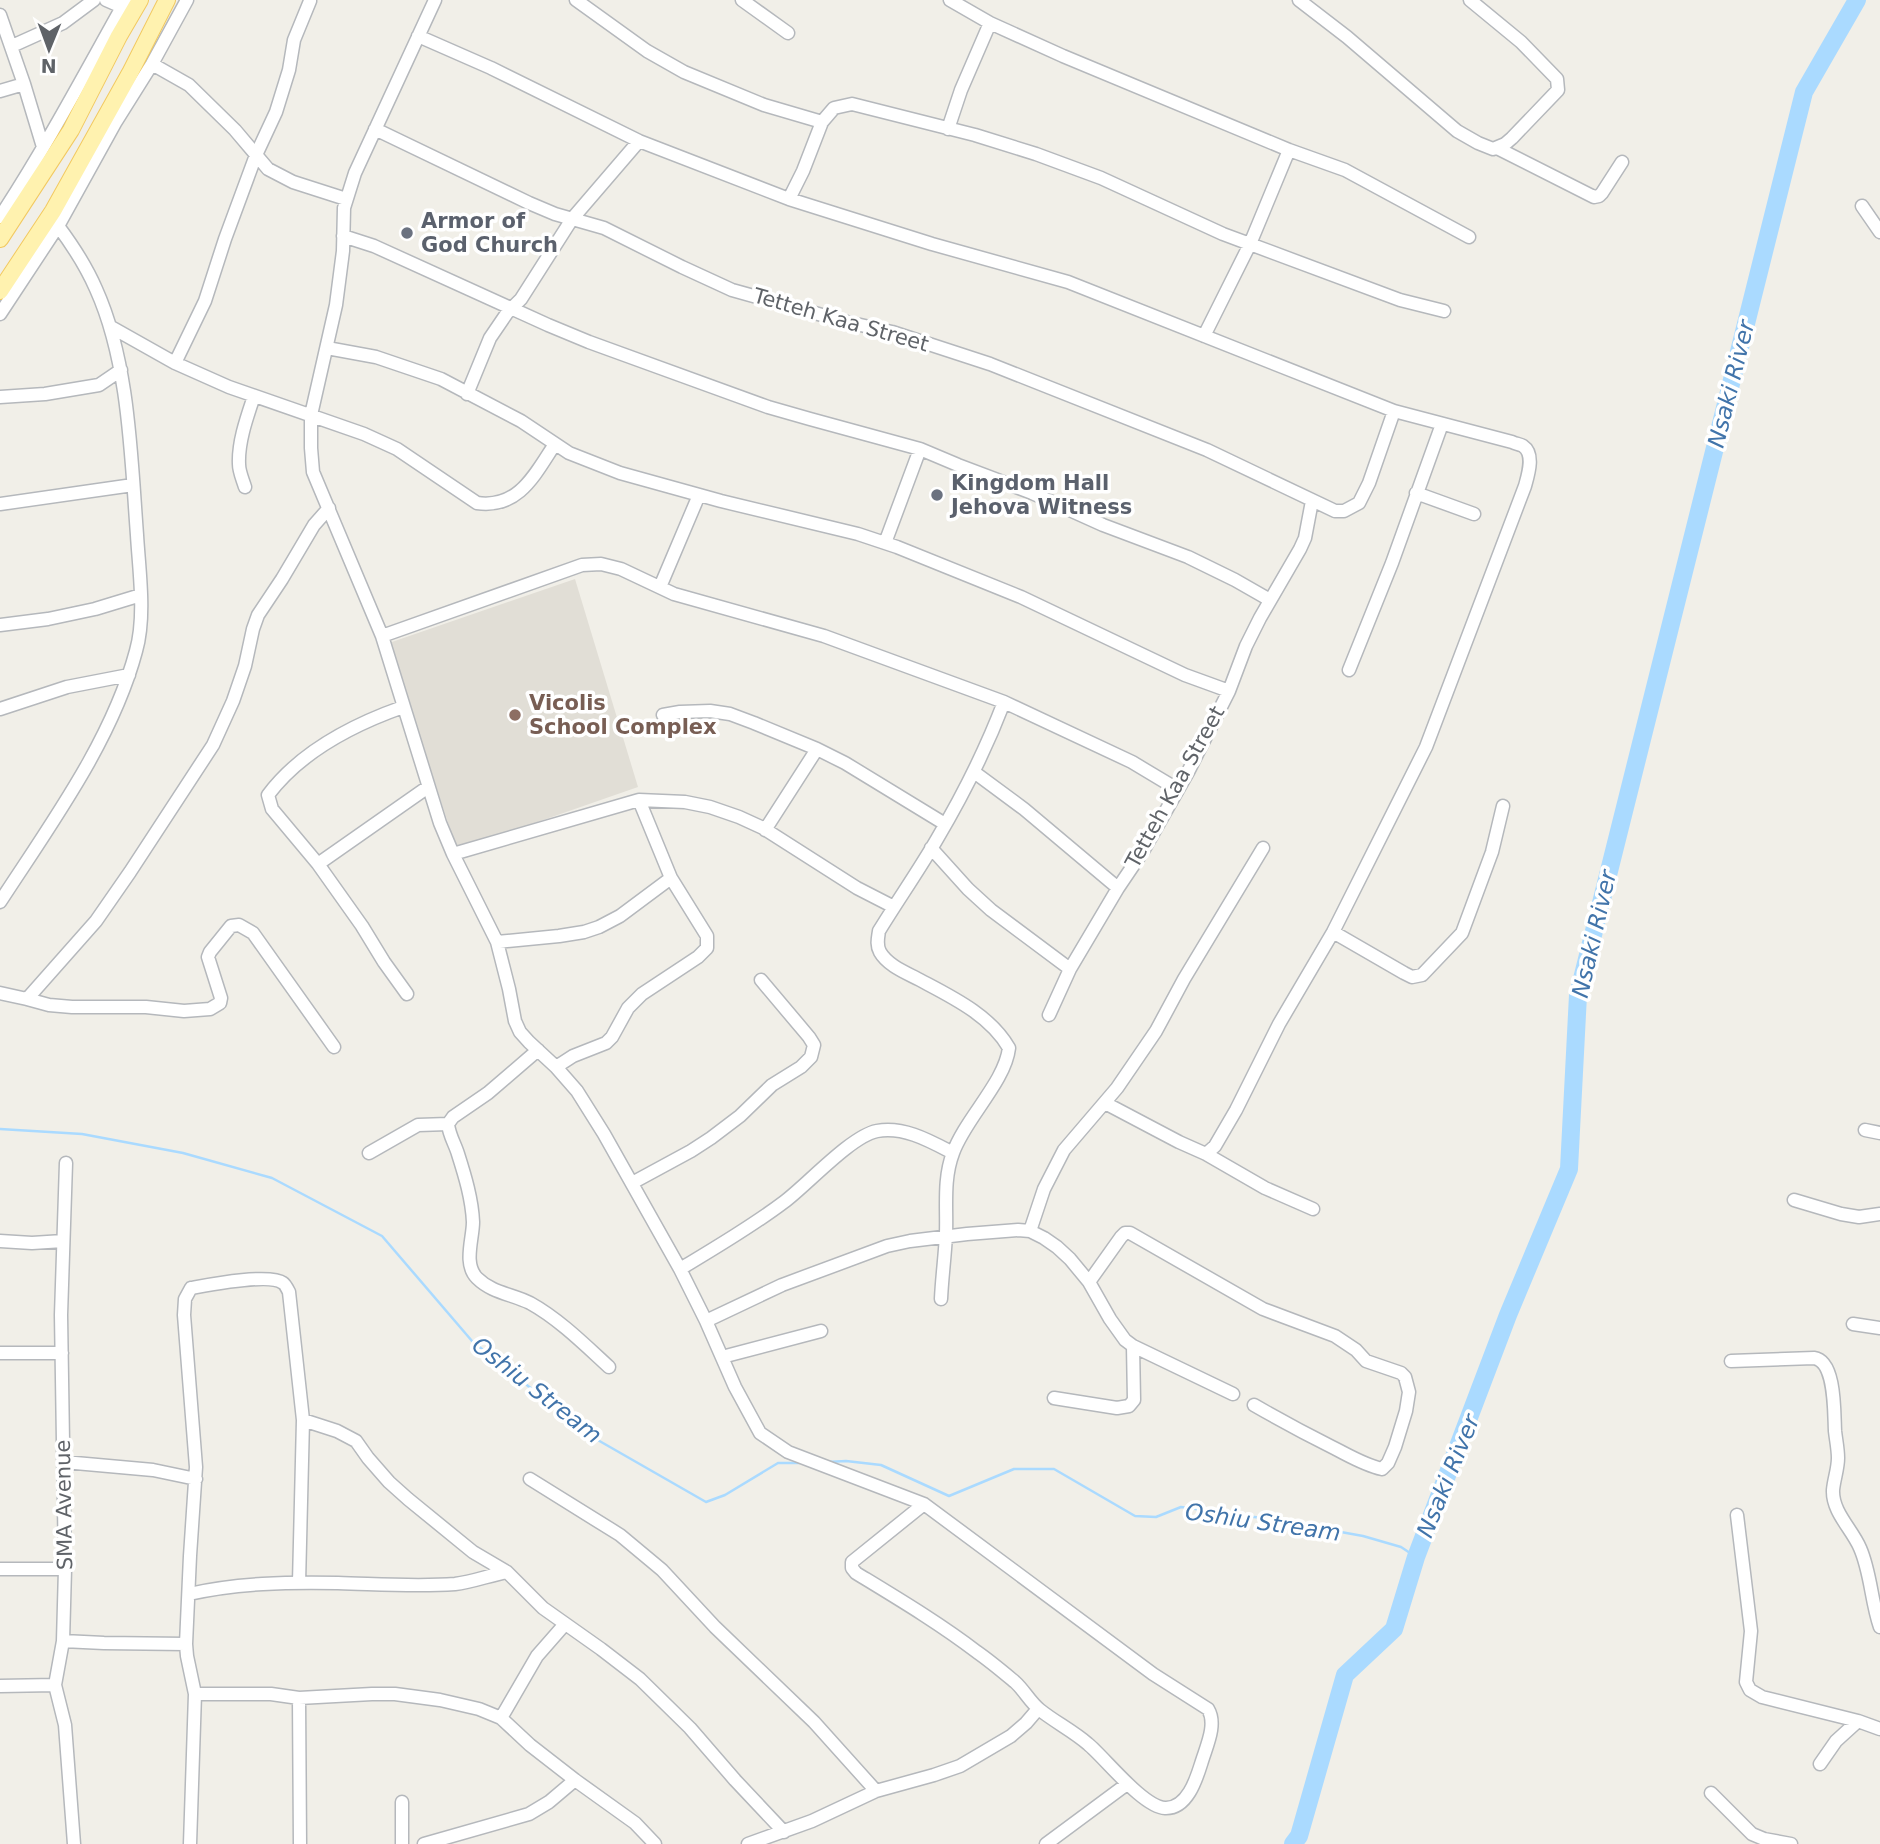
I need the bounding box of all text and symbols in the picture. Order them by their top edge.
north arrow [14,14,84,84]
text: N [41,55,57,77]
place label: Armor of God Church [421,209,558,257]
marker: Armor of God Church [399,225,415,241]
street label: Tetteh Kaa Street [750,283,931,357]
water label: Nsaki River [1703,316,1760,450]
place label: Kingdom Hall Jehova Witness [949,471,1132,519]
marker: Kingdom Hall Jehova Witness [929,487,945,503]
place label: Vicolis School Complex [529,691,717,739]
street label: Tetteh Kaa Street [1120,702,1229,873]
marker: Vicolis School Complex [507,707,523,723]
water label: Nsaki River [1567,866,1622,1000]
water label: Oshiu Stream [467,1332,607,1448]
water label: Nsaki River [1412,1409,1485,1541]
street label: SMA Avenue [51,1440,77,1570]
water label: Oshiu Stream [1184,1498,1342,1546]

